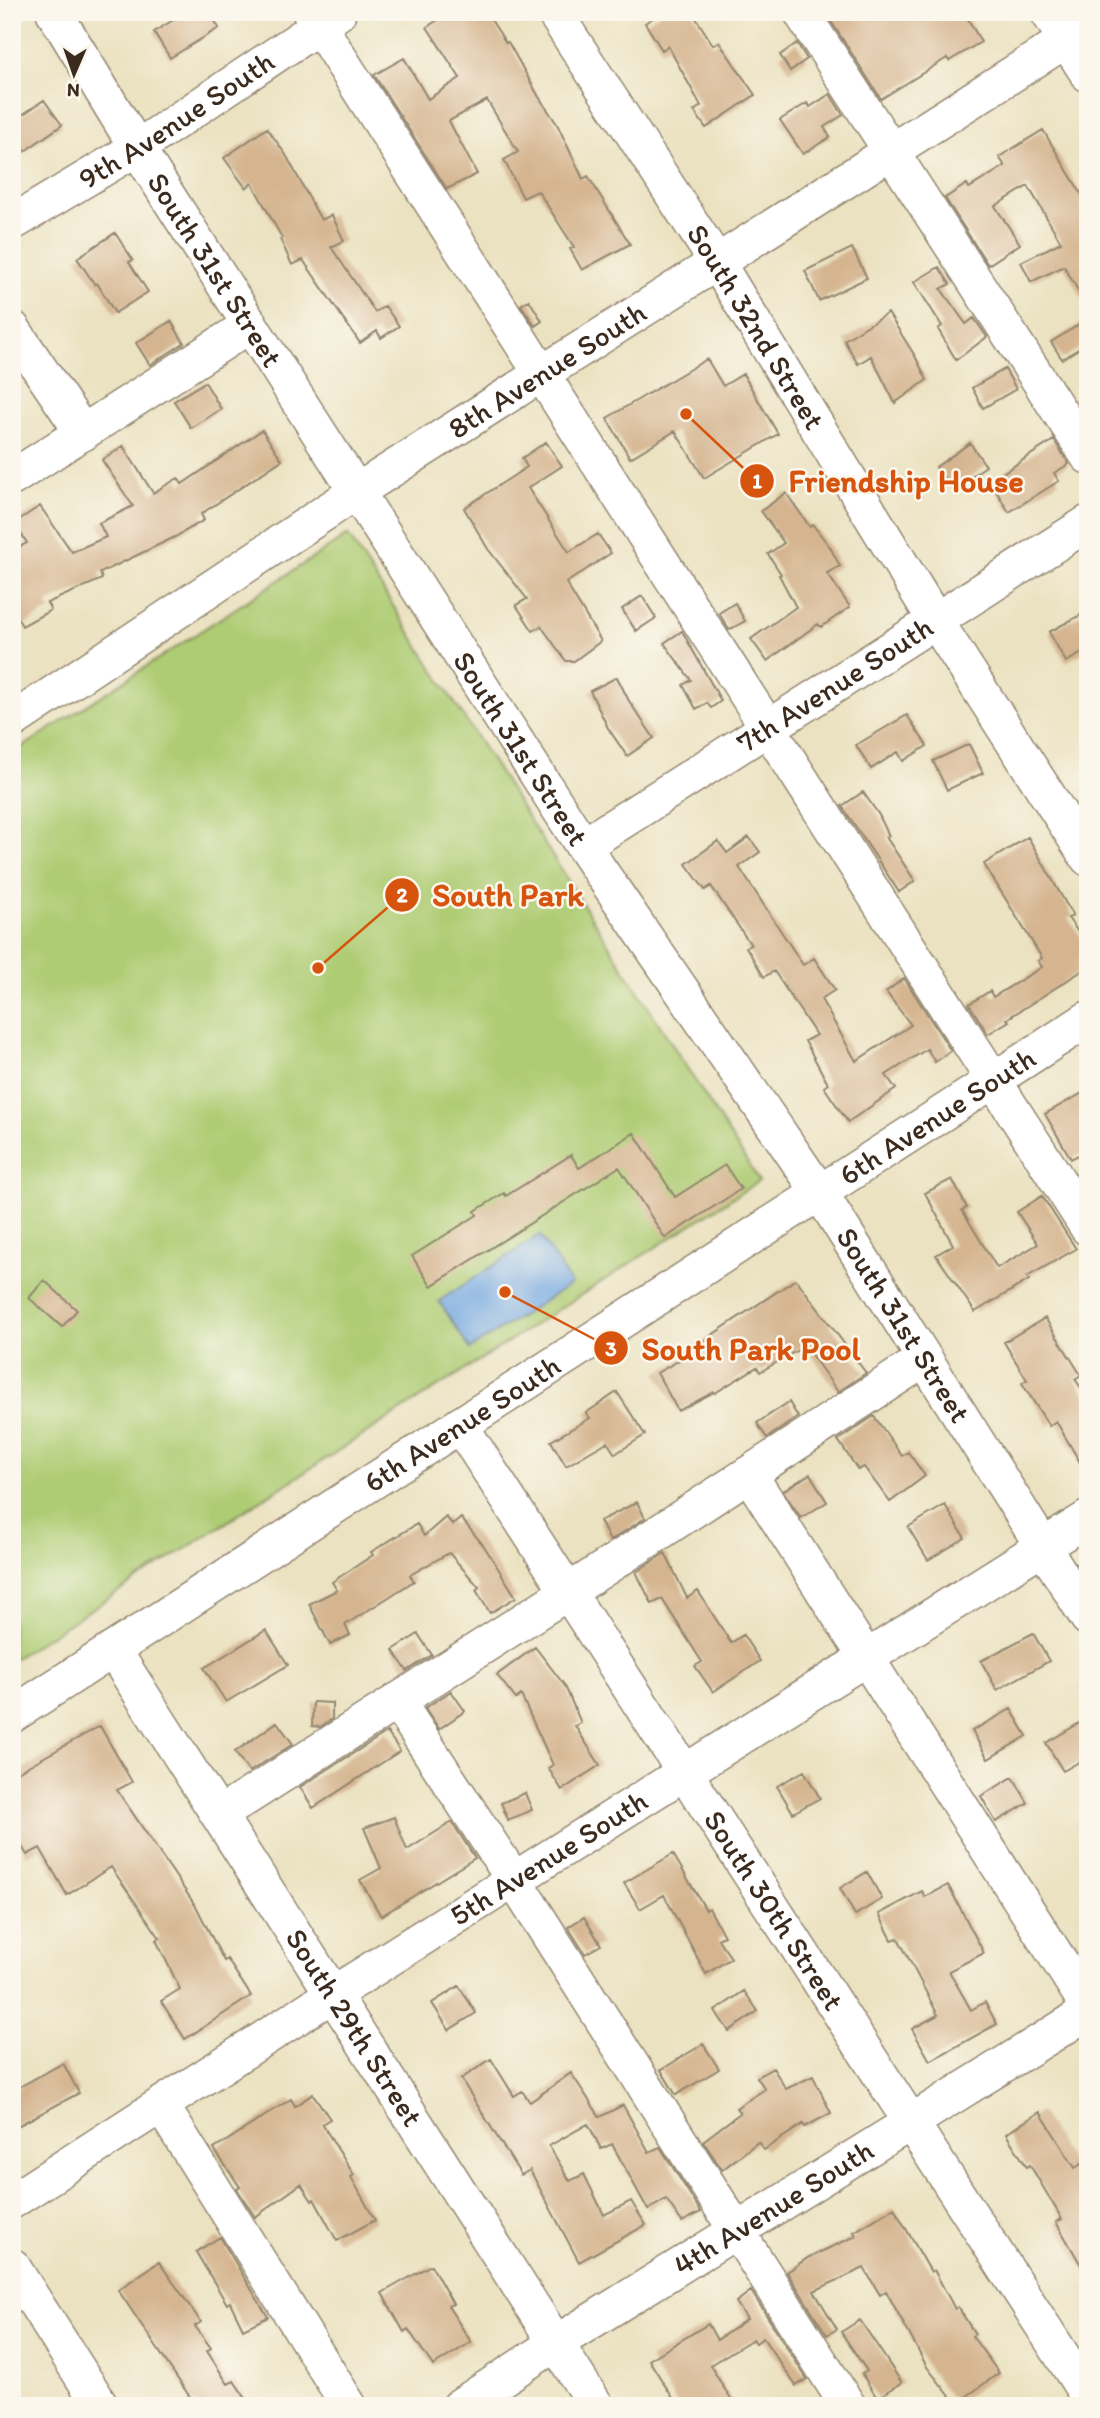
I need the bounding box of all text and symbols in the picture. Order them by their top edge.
north arrow [38,38,108,108]
street label: 9th Avenue South [72,42,281,197]
text: N [67,79,80,102]
street label: South 31st Street [140,165,291,374]
street label: South 32nd Street [679,217,833,436]
street label: 8th Avenue South [441,293,653,446]
callout: Friendship House [739,454,1037,507]
text: Friendship House [788,462,1024,500]
text: 1 [752,468,762,493]
street label: 7th Avenue South [730,608,940,761]
street label: South 31st Street [445,644,597,852]
callout: South Park [384,868,598,921]
text: South Park [432,876,584,914]
text: 2 [396,882,408,907]
street label: 6th Avenue South [832,1039,1042,1193]
street label: South 31st Street [828,1220,979,1429]
callout: South Park Pool [594,1322,873,1375]
text: South Park Pool [641,1330,862,1368]
text: 3 [605,1336,617,1361]
street label: 6th Avenue South [357,1346,567,1501]
street label: 5th Avenue South [443,1782,654,1934]
street label: South 30th Street [696,1803,853,2017]
street label: South 29th Street [278,1921,431,2133]
street label: 4th Avenue South [666,2131,880,2283]

